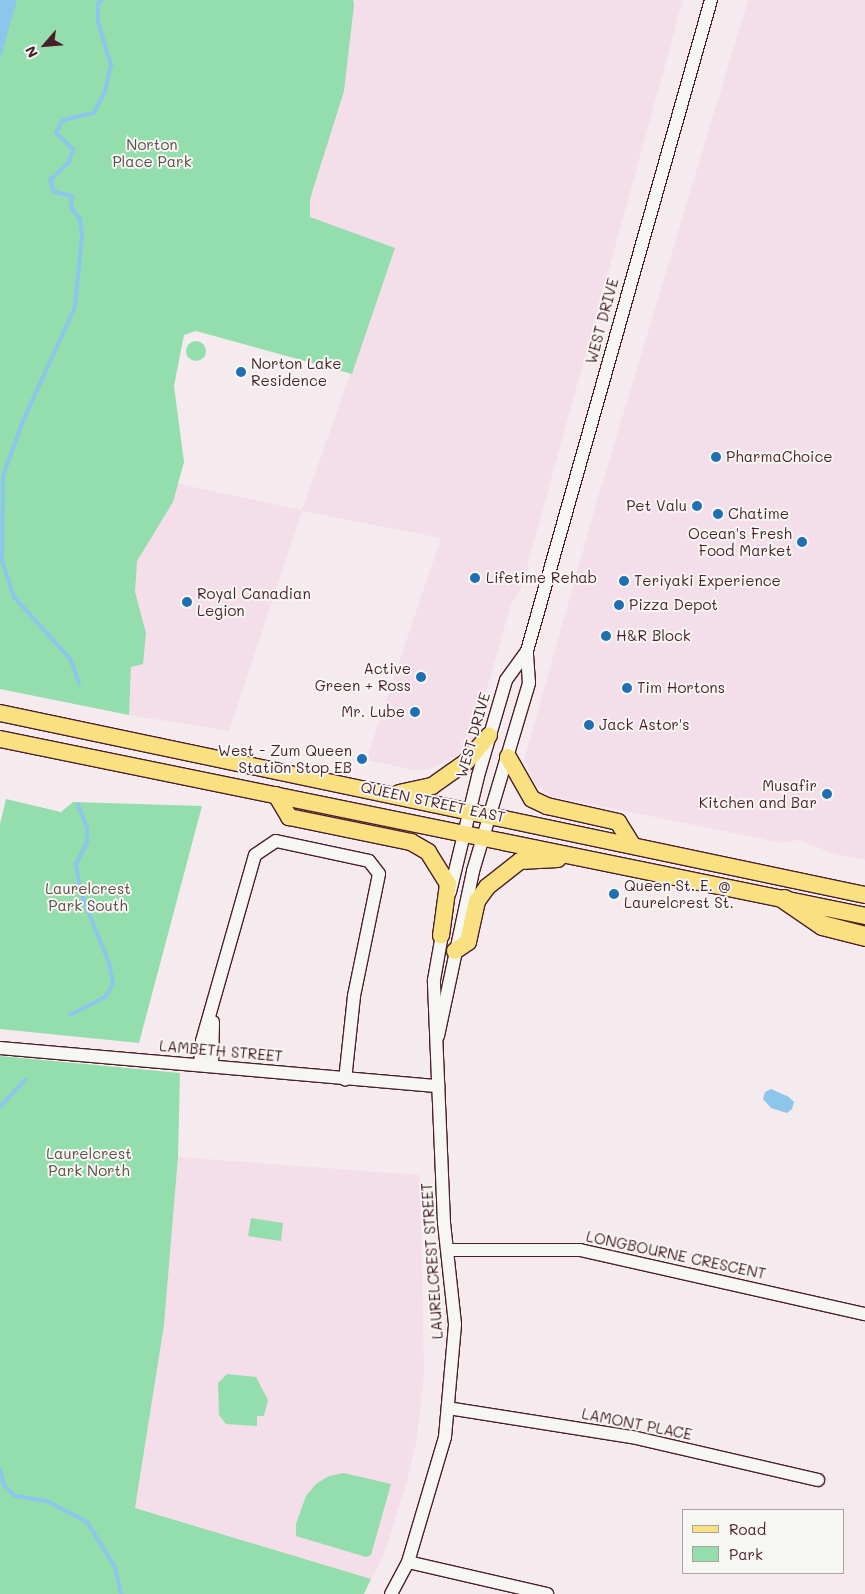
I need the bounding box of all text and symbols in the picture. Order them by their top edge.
north arrow [20,20,70,70]
text: N [20,43,42,61]
park label: Norton Place Park [112,135,192,170]
street label: WEST DRIVE [582,276,622,366]
place label: Norton Lake Residence [251,354,342,389]
marker: Norton Lake Residence [235,366,247,378]
place label: PharmaChoice [726,448,833,466]
marker: PharmaChoice [710,451,722,463]
place label: Pet Valu [626,497,687,515]
marker: Pet Valu [691,500,703,512]
place label: Chatime [728,505,789,523]
marker: Chatime [712,508,724,520]
place label: Ocean's Fresh Food Market [688,524,792,559]
marker: Ocean's Fresh Food Market [796,536,808,548]
place label: Lifetime Rehab [486,569,597,587]
marker: Lifetime Rehab [468,571,482,585]
place label: Teriyaki Experience [634,572,781,590]
marker: Teriyaki Experience [618,575,630,587]
place label: Royal Canadian Legion [197,584,311,619]
marker: Royal Canadian Legion [181,596,193,608]
place label: Pizza Depot [629,596,718,614]
marker: Pizza Depot [613,599,625,611]
place label: H&R Block [616,627,691,645]
marker: H&R Block [600,630,612,642]
place label: Active Green + Ross [315,659,411,694]
marker: Active Green + Ross [415,671,427,683]
place label: Tim Hortons [637,679,725,697]
marker: Tim Hortons [621,682,633,694]
street label: WEST DRIVE [452,690,494,780]
place label: Mr. Lube [341,703,405,721]
marker: Mr. Lube [409,706,421,718]
place label: Jack Astor's [599,716,689,734]
marker: Jack Astor's [583,719,595,731]
place label: West - Zum Queen Station Stop EB [218,741,352,776]
marker: West - Zum Queen Station Stop EB [356,753,368,765]
place label: Musafir Kitchen and Bar [699,776,817,811]
street label: QUEEN STREET EAST [359,778,507,826]
marker: Musafir Kitchen and Bar [821,788,833,800]
place label: Queen St. E. @ Laurelcrest St. [624,876,734,911]
park label: Laurelcrest Park South [45,879,131,914]
marker: Queen St. E. @ Laurelcrest St. [608,888,620,900]
street label: LAMBETH STREET [158,1037,284,1065]
park label: Laurelcrest Park North [46,1144,132,1179]
street label: LAURELCREST STREET [418,1182,446,1340]
street label: LONGBOURNE CRESCENT [584,1227,768,1283]
street label: LAMONT PLACE [580,1404,694,1444]
legend [682,1509,845,1574]
text: Road [729,1519,766,1539]
text: Park [729,1544,763,1564]

